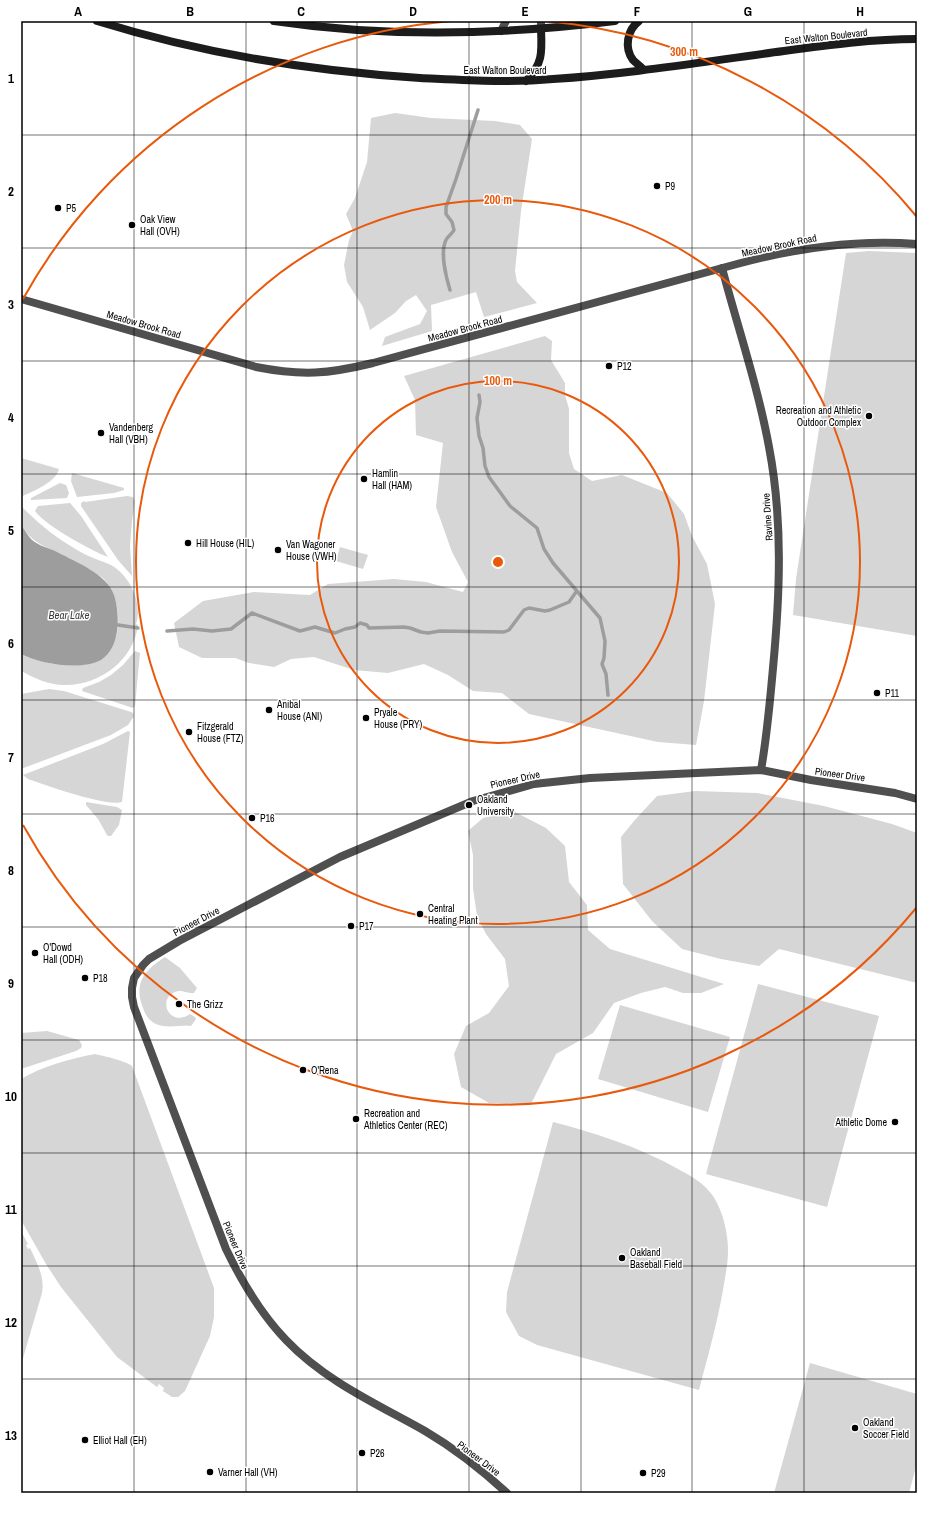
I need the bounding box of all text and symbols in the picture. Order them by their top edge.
text: A [74,3,82,20]
text: B [186,3,194,20]
text: C [297,3,305,20]
text: D [409,3,417,20]
text: E [521,3,529,20]
text: F [634,3,641,20]
text: G [744,3,752,20]
text: H [856,3,864,20]
street label: East Walton Boulevard [784,26,868,47]
text: 300 m [670,44,698,60]
street label: East Walton Boulevard [463,64,547,77]
text: 1 [8,70,14,87]
place label: P9 [665,180,675,193]
marker: P9 [652,181,662,191]
text: 2 [8,183,14,200]
text: 200 m [484,192,512,208]
place label: P5 [66,202,76,215]
marker: P5 [53,203,63,213]
place label: Oak View Hall (OVH) [140,213,180,238]
marker: Oak View Hall (OVH) [127,220,137,230]
street label: Meadow Brook Road [740,231,818,260]
text: 3 [8,296,14,313]
street label: Meadow Brook Road [105,308,182,341]
street label: Meadow Brook Road [426,312,504,345]
place label: P12 [617,360,632,373]
marker: P12 [604,361,614,371]
text: 100 m [484,373,512,389]
place label: Recreation and Athletic Outdoor Complex [776,404,862,429]
text: 4 [8,409,14,426]
marker: Recreation and Athletic Outdoor Complex [864,411,874,421]
place label: Vandenberg Hall (VBH) [109,421,154,446]
marker: Vandenberg Hall (VBH) [96,428,106,438]
place label: Hamlin Hall (HAM) [372,467,412,492]
marker: Hamlin Hall (HAM) [359,474,369,484]
street label: Ravine Drive [759,492,776,541]
text: 5 [8,522,14,539]
place label: Hill House (HIL) [196,537,255,550]
marker: Hill House (HIL) [183,538,193,548]
place label: Van Wagoner House (VWH) [286,538,337,563]
marker: Van Wagoner House (VWH) [273,545,283,555]
centre of rings [491,555,505,569]
water label: Bear Lake [48,608,90,622]
text: 6 [8,635,14,652]
place label: P11 [885,687,899,700]
marker: P11 [872,688,882,698]
place label: Anibal House (ANI) [276,698,322,723]
marker: Anibal House (ANI) [264,705,274,715]
place label: Pryale House (PRY) [374,706,422,731]
marker: Pryale House (PRY) [361,713,371,723]
place label: Fitzgerald House (FTZ) [197,720,244,745]
marker: Fitzgerald House (FTZ) [184,727,194,737]
text: 7 [8,749,14,766]
street label: Pioneer Drive [814,765,866,785]
street label: Pioneer Drive [489,767,542,792]
place label: Oakland University [477,793,515,818]
marker: Oakland University [464,800,474,810]
place label: P16 [260,812,275,825]
marker: P16 [247,813,257,823]
text: 8 [8,862,14,879]
place label: Central Heating Plant [428,902,478,927]
street label: Pioneer Drive [171,904,222,939]
marker: Central Heating Plant [415,909,425,919]
place label: P17 [359,920,374,933]
marker: P17 [346,921,356,931]
place label: O'Dowd Hall (ODH) [43,941,83,966]
marker: O'Dowd Hall (ODH) [30,948,40,958]
place label: P18 [93,972,108,985]
marker: P18 [80,973,90,983]
text: 9 [8,975,14,992]
place label: The Grizz [187,998,223,1011]
marker: The Grizz [174,999,184,1009]
place label: O'Rena [311,1064,339,1077]
marker: O'Rena [298,1065,308,1075]
text: 10 [5,1088,17,1105]
place label: Recreation and Athletics Center (REC) [363,1107,448,1132]
marker: Recreation and Athletics Center (REC) [351,1114,361,1124]
place label: Athletic Dome [835,1116,887,1129]
marker: Athletic Dome [890,1117,900,1127]
text: 11 [5,1201,17,1218]
street label: Pioneer Drive [220,1219,252,1271]
place label: Oakland Baseball Field [630,1246,682,1271]
marker: Oakland Baseball Field [617,1253,627,1263]
text: 12 [5,1314,17,1331]
place label: Oakland Soccer Field [863,1416,909,1441]
marker: Oakland Soccer Field [850,1423,860,1433]
text: 13 [5,1427,17,1444]
place label: Elliot Hall (EH) [93,1434,147,1447]
marker: Elliot Hall (EH) [80,1435,90,1445]
street label: Pioneer Drive [455,1438,503,1479]
place label: P26 [370,1447,385,1460]
marker: P26 [357,1448,367,1458]
place label: Varner Hall (VH) [218,1466,278,1479]
marker: Varner Hall (VH) [205,1467,215,1477]
place label: P29 [651,1467,666,1480]
marker: P29 [638,1468,648,1478]

